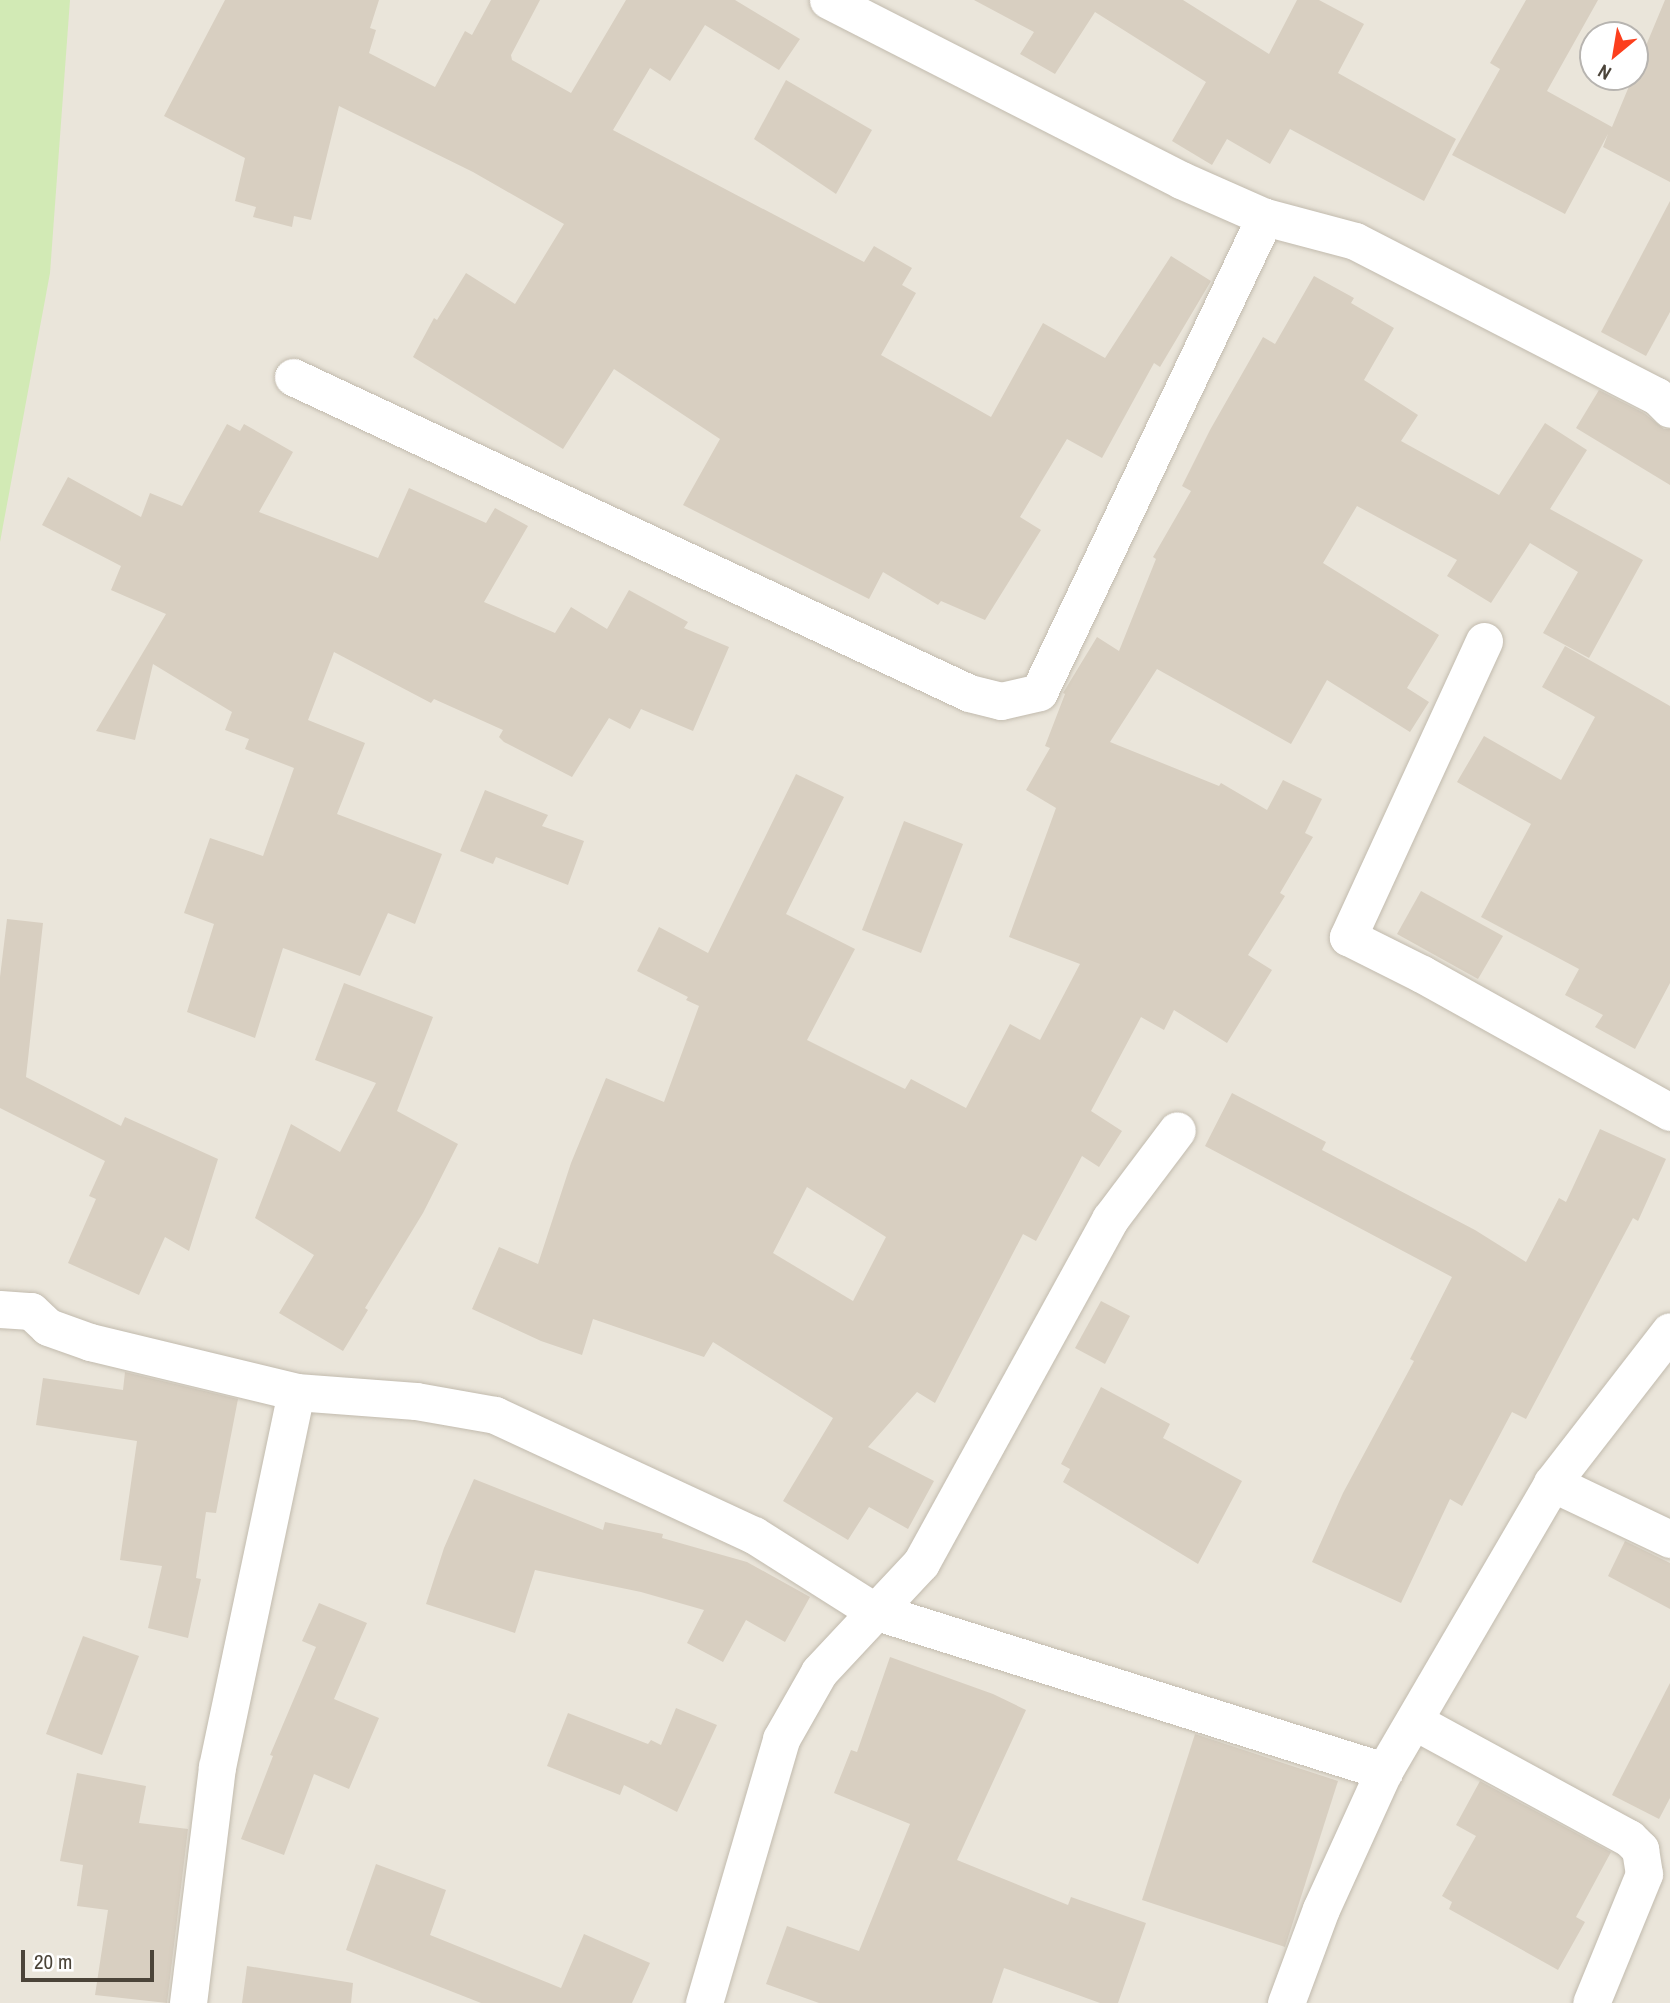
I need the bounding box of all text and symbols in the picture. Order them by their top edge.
north arrow [1579,21,1649,91]
text: N [1593,58,1616,87]
scale bar [24,1937,158,1981]
text: 20 m [34,1947,72,1976]

